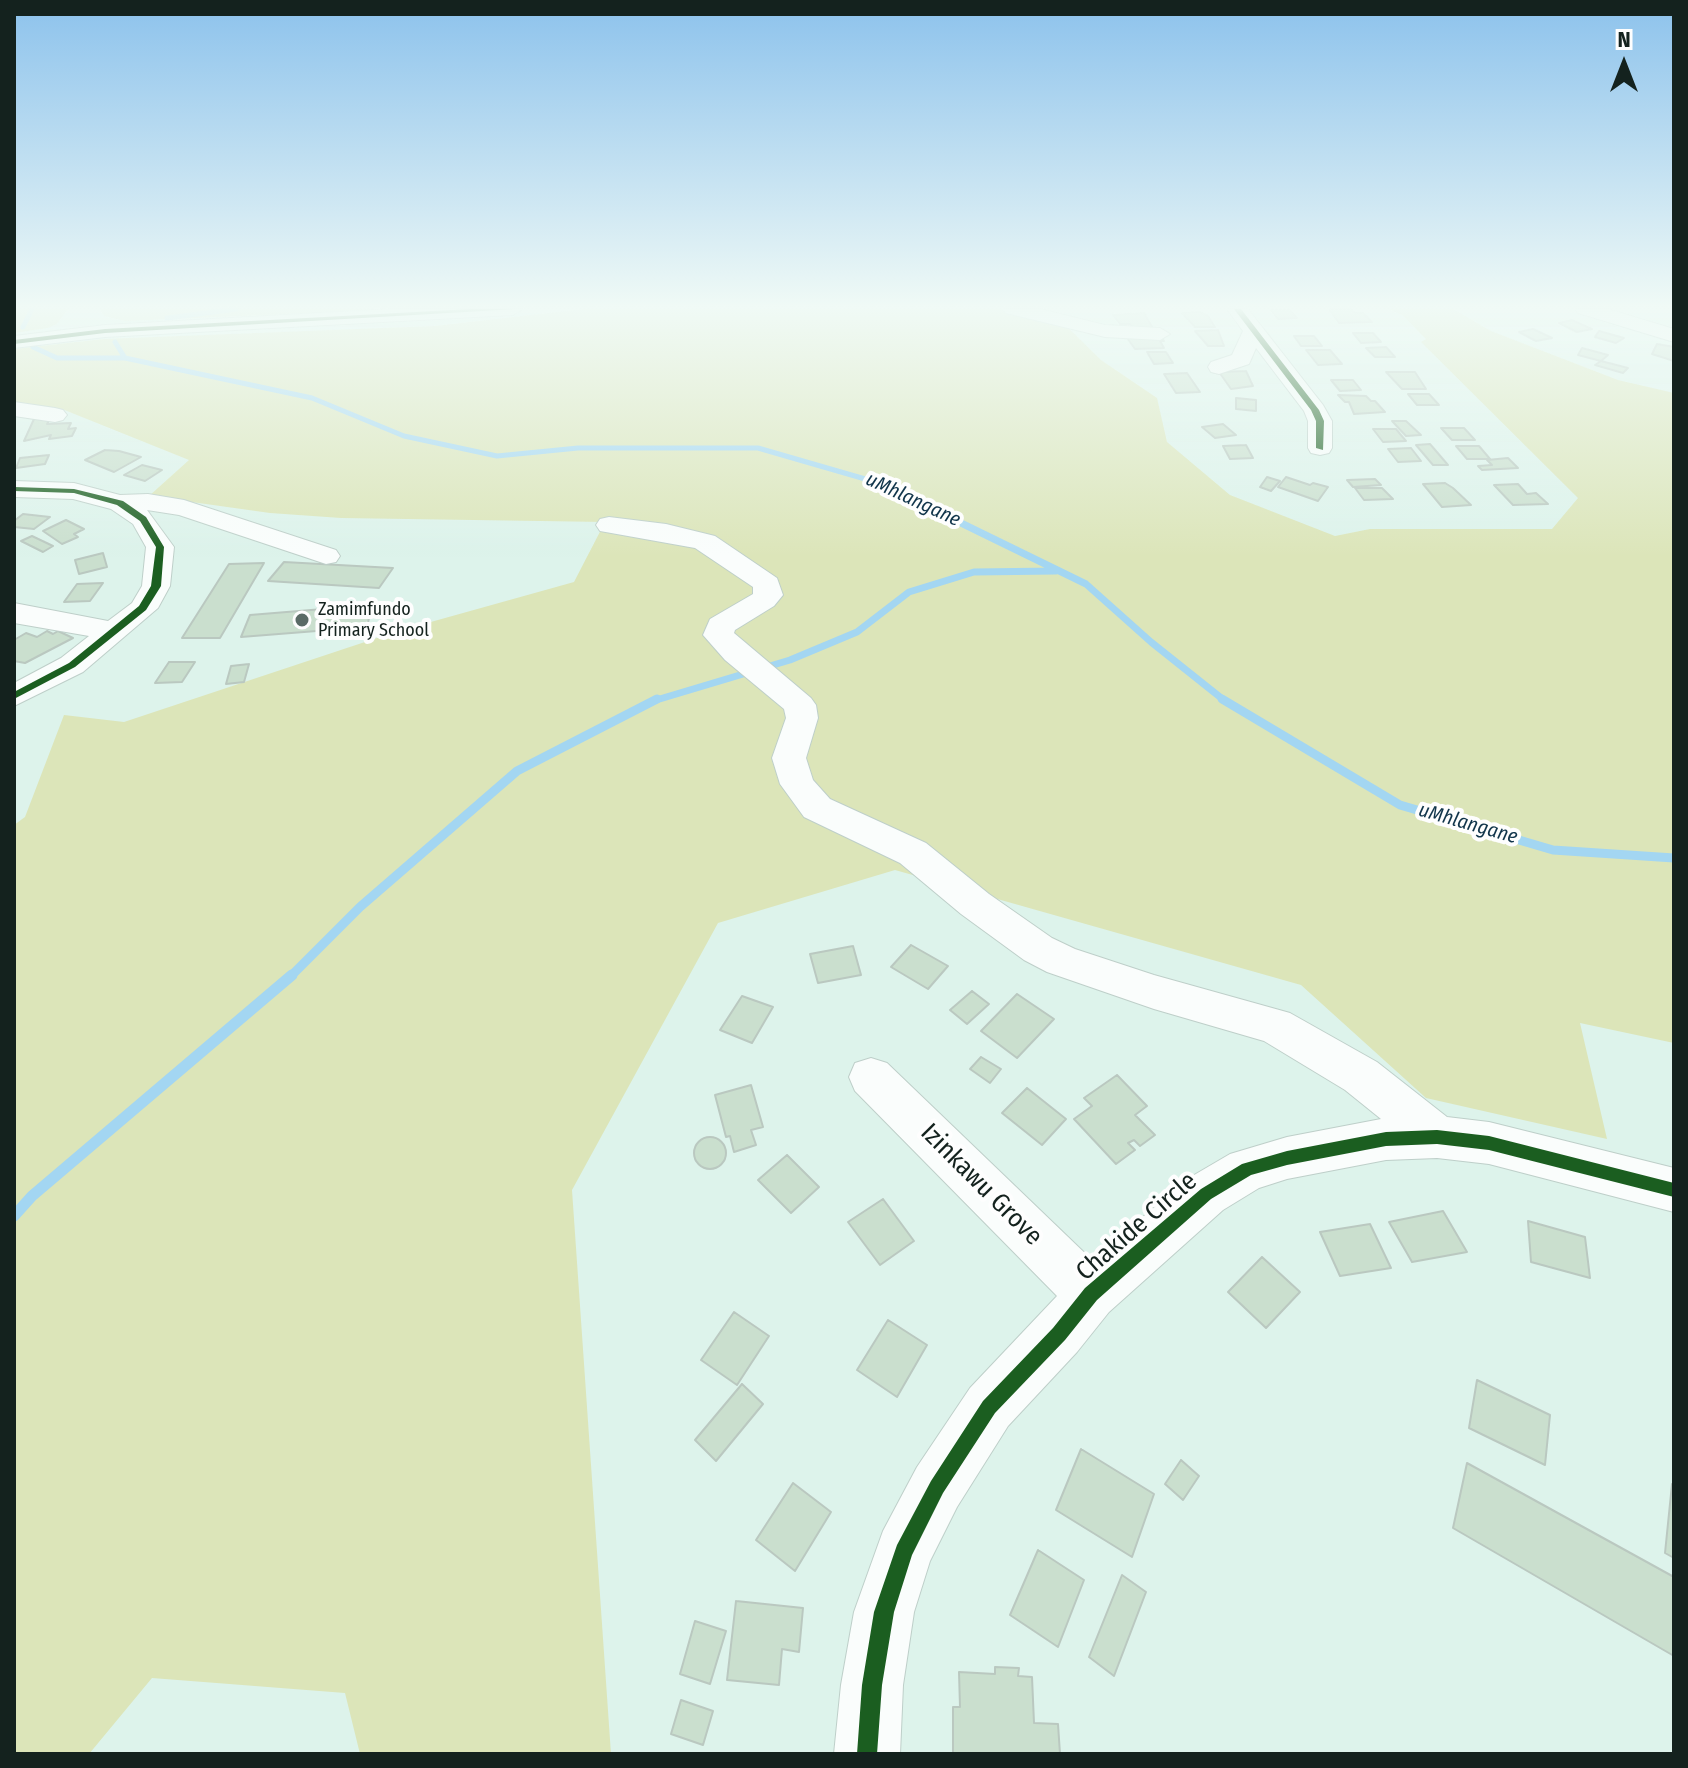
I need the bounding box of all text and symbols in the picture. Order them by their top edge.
north arrow [1584,24,1664,104]
text: N [1617,26,1631,53]
water label: uMhlangane [862,468,964,532]
place label: Zamimfundo Primary School [318,599,429,642]
marker: Zamimfundo Primary School [293,611,311,629]
water label: uMhlangane [1416,798,1520,850]
street label: Izinkawu Grove [914,1118,1048,1252]
street label: Chakide Circle [1070,1166,1204,1288]

